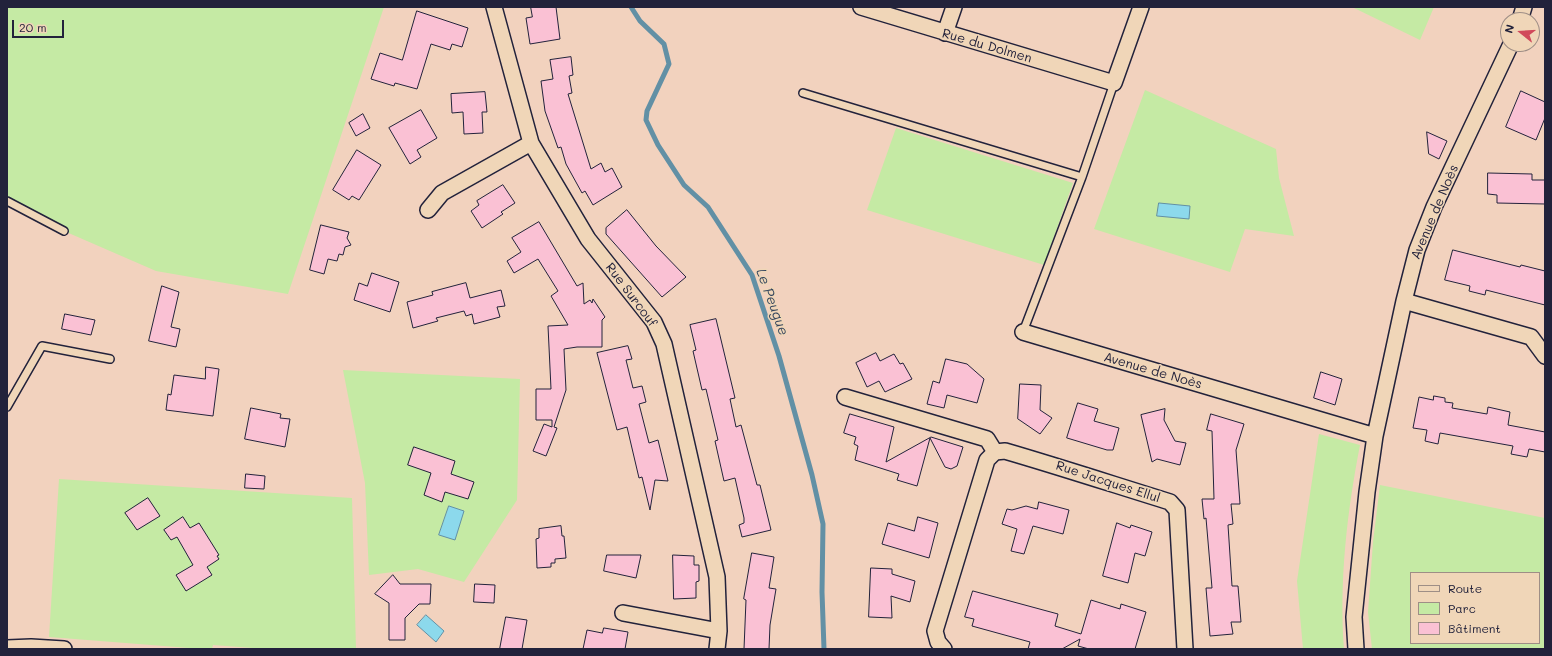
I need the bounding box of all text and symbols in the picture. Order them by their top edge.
scale bar [14,12,66,38]
north arrow [1500,12,1540,52]
text: 20 m [19,19,47,35]
text: N [1501,22,1517,35]
street label: Rue du Dolmen [940,26,1034,66]
street label: Avenue de Noès [1408,162,1462,262]
street label: Rue Surcouf [602,260,660,330]
water label: Le Peugue [752,266,792,338]
street label: Avenue de Noès [1102,350,1204,392]
street label: Rue Jacques Ellul [1054,458,1162,506]
legend [1410,572,1540,644]
text: Route [1448,580,1482,596]
text: Parc [1448,600,1476,616]
text: Bâtiment [1448,620,1501,636]

